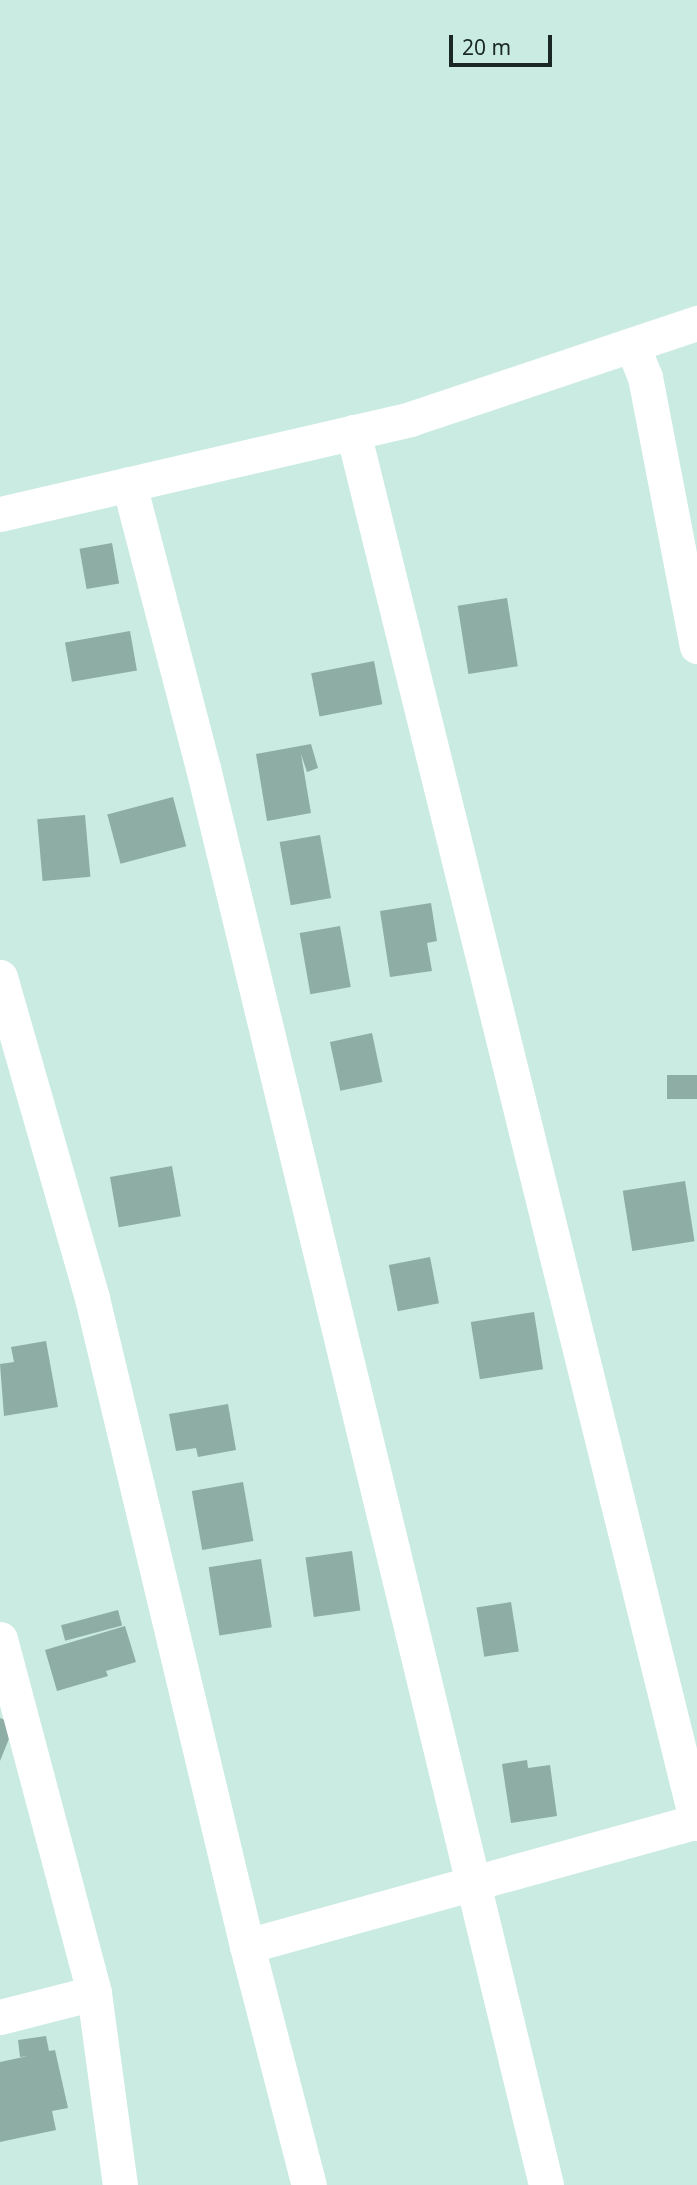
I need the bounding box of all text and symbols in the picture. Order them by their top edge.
scale bar [452,21,555,65]
text: 20 m [462,33,511,61]

